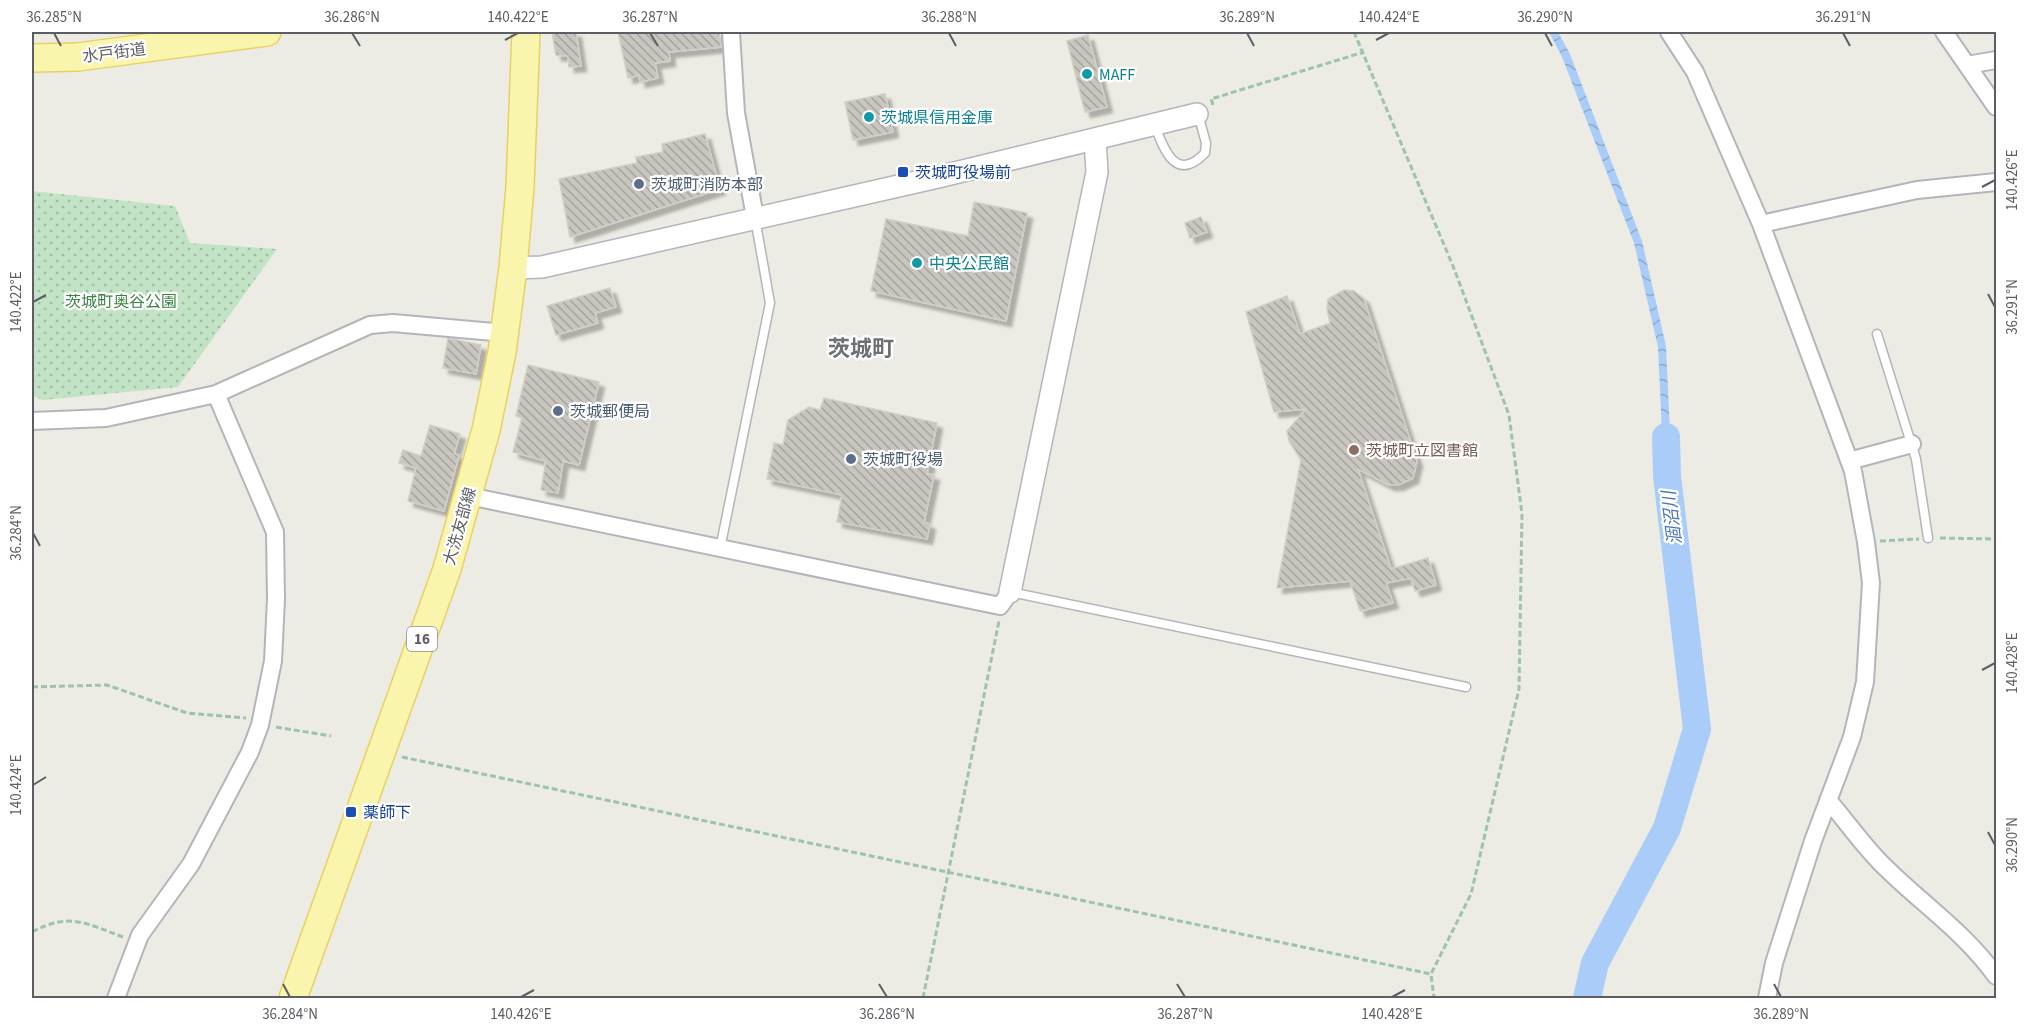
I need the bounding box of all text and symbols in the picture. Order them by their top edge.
text: 36.285°N [26,7,82,28]
text: 36.286°N [324,7,380,28]
text: 140.422°E [487,7,549,28]
text: 36.287°N [622,7,678,28]
text: 36.288°N [921,7,977,28]
text: 36.289°N [1219,7,1275,28]
text: 140.424°E [1358,7,1420,28]
text: 36.290°N [1517,7,1573,28]
text: 36.291°N [1815,7,1871,28]
street label: 水戸街道 [81,38,147,68]
place label: MAFF [1099,64,1135,86]
marker: MAFF [1080,67,1094,81]
place label: 茨城県信用金庫 [881,107,993,129]
marker: 茨城県信用金庫 [862,110,876,124]
text: 140.426°E [2002,149,2023,211]
place label: 茨城町役場前 [915,162,1011,184]
marker: 茨城町役場前 [896,165,910,179]
place label: 茨城町消防本部 [651,174,763,196]
marker: 茨城町消防本部 [632,177,646,191]
place label: 中央公民館 [929,253,1009,275]
marker: 中央公民館 [910,256,924,270]
text: 140.422°E [6,271,27,333]
text: 36.291°N [2002,279,2023,335]
park label: 茨城町奥谷公園 [65,291,177,313]
district label: 茨城町 [828,333,894,365]
place label: 茨城郵便局 [570,401,650,423]
marker: 茨城郵便局 [551,404,565,418]
place label: 茨城町立図書館 [1366,440,1478,462]
marker: 茨城町立図書館 [1347,443,1361,457]
place label: 茨城町役場 [863,449,943,471]
marker: 茨城町役場 [844,452,858,466]
street label: 大洗友部線 [438,485,482,568]
water label: 涸沼川 [1657,488,1688,546]
text: 36.284°N [6,505,27,561]
road number: 16 [407,627,437,651]
text: 140.428°E [2002,632,2023,694]
text: 140.424°E [6,754,27,816]
place label: 薬師下 [363,802,411,824]
marker: 薬師下 [344,805,358,819]
text: 36.290°N [2002,817,2023,873]
text: 36.284°N [262,1004,318,1025]
text: 140.426°E [490,1004,552,1025]
text: 36.286°N [859,1004,915,1025]
text: 36.287°N [1157,1004,1213,1025]
text: 140.428°E [1361,1004,1423,1025]
text: 36.289°N [1753,1004,1809,1025]

